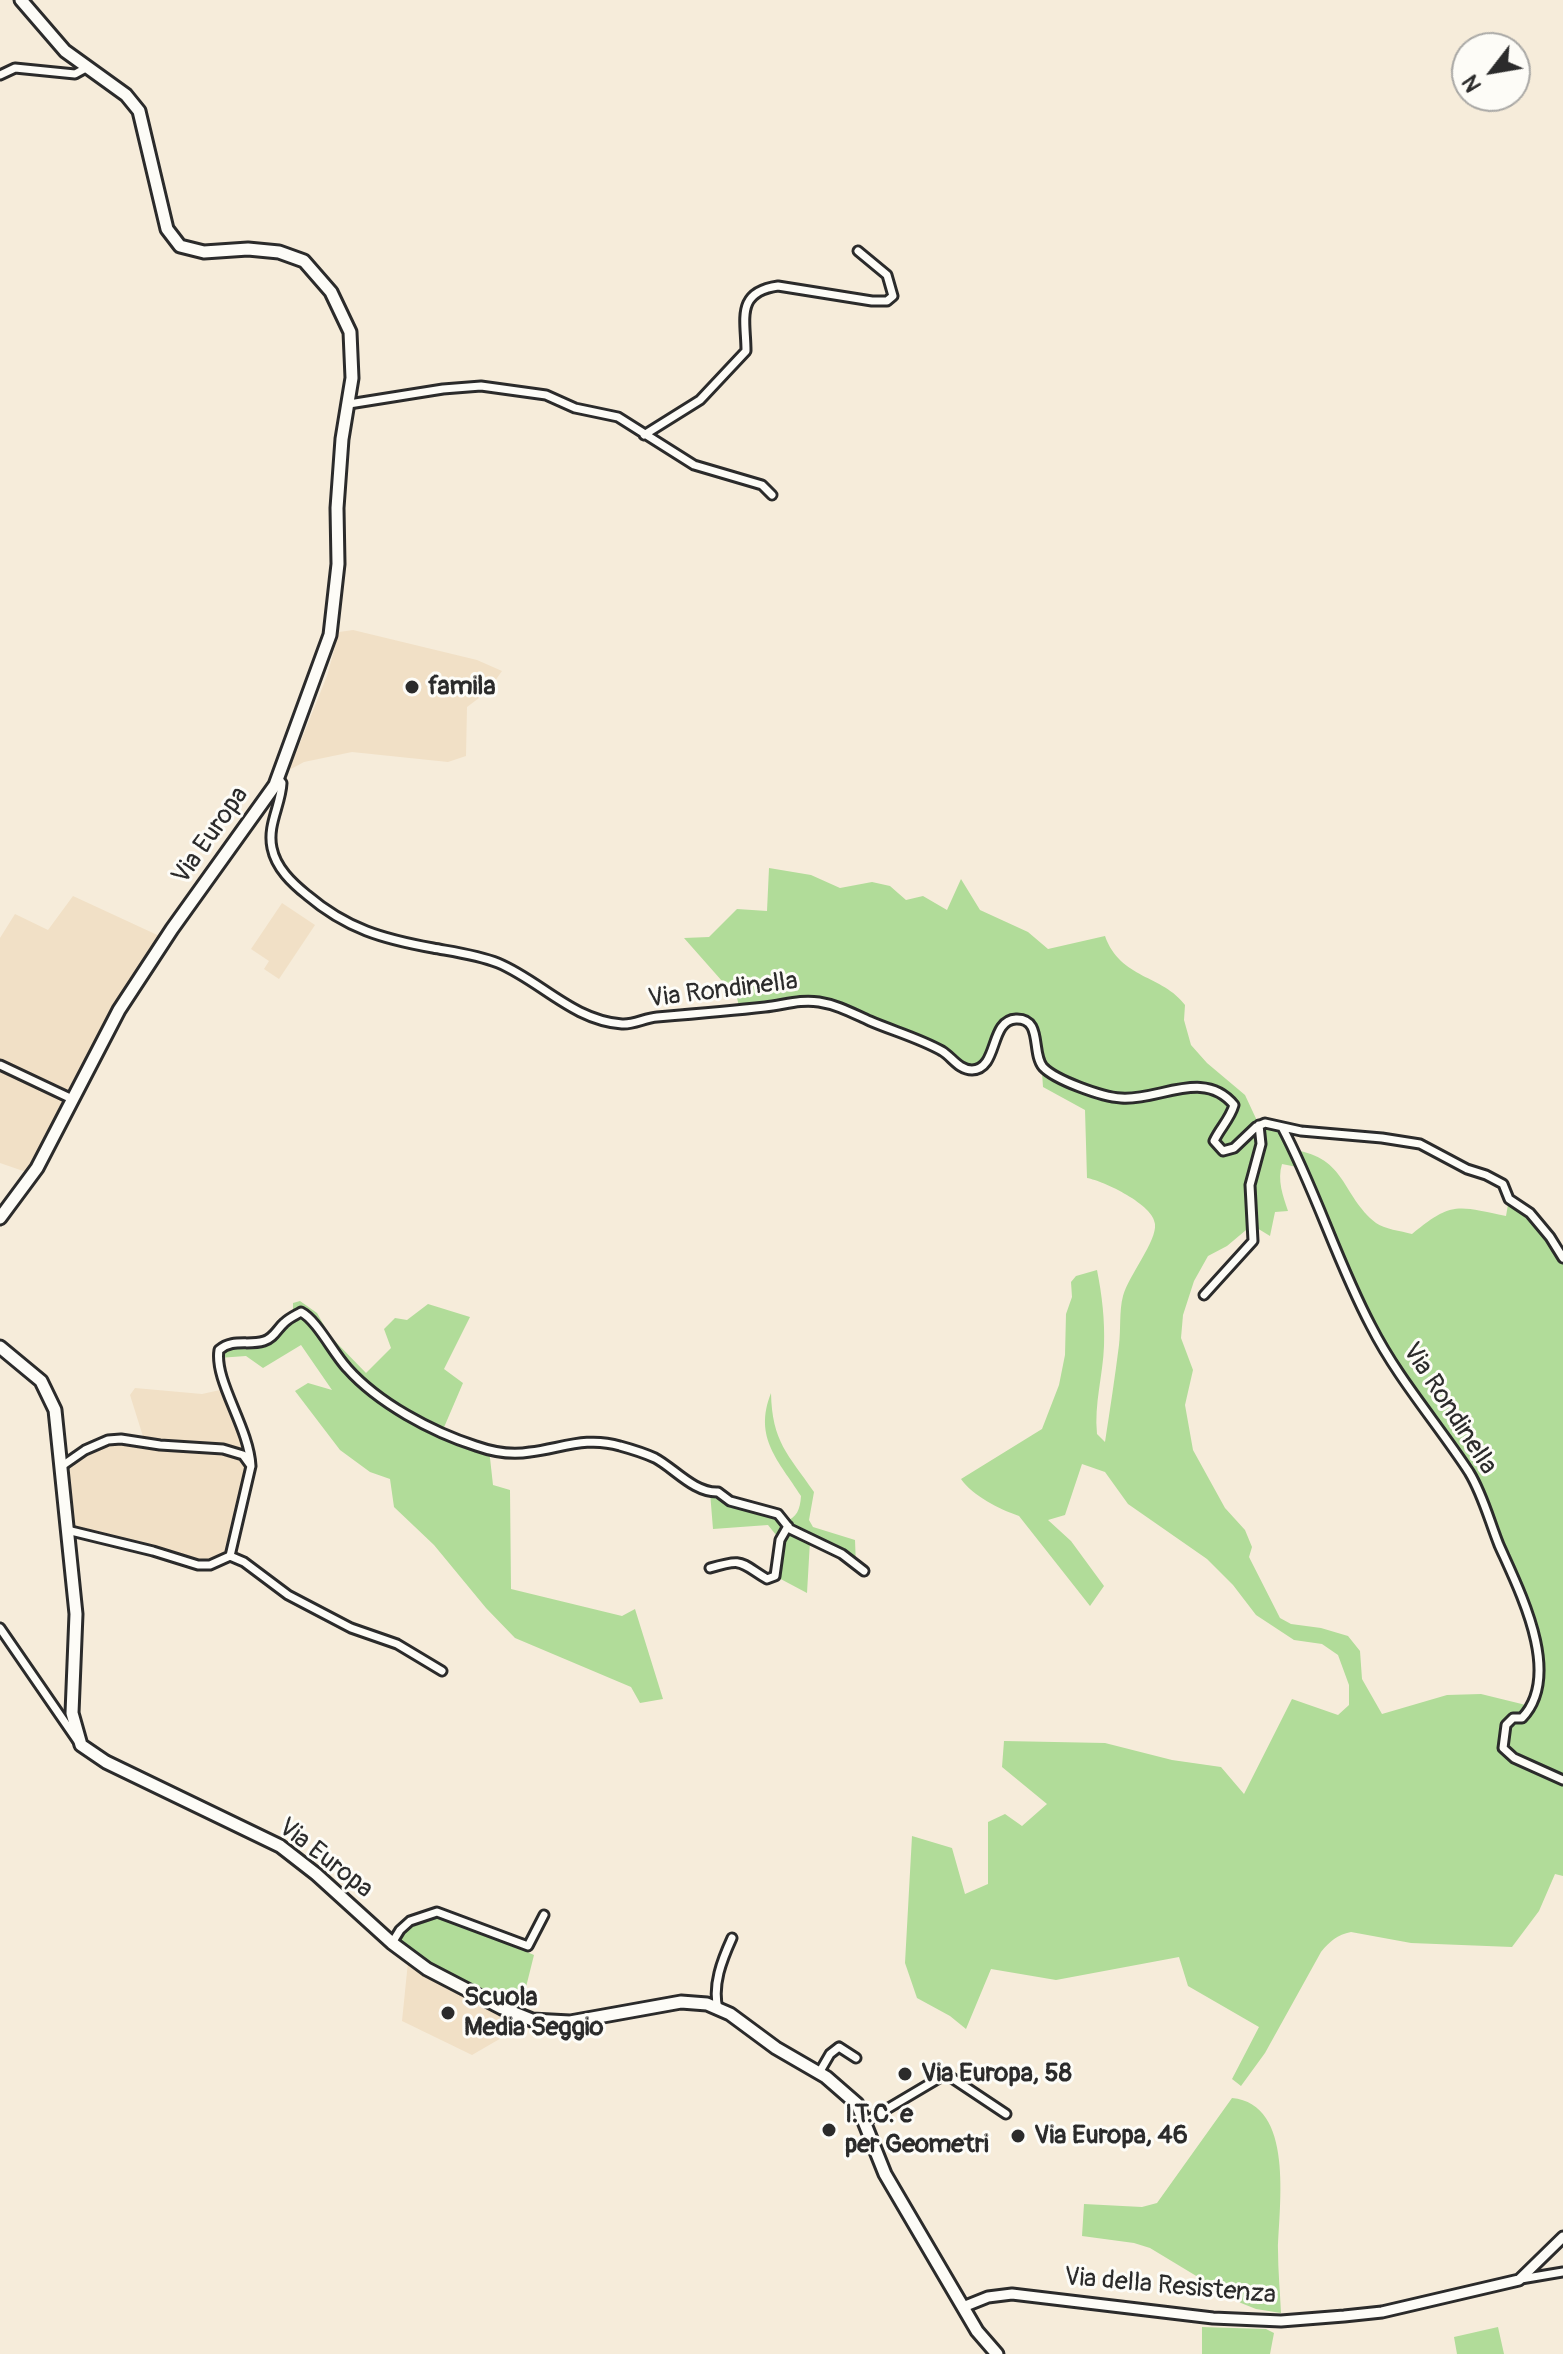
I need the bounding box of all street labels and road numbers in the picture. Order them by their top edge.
street label: Via Europa [166,781,256,891]
street label: Via Rondinella [646,966,800,1016]
street label: Via Rondinella [1395,1337,1503,1481]
street label: Via Europa [271,1812,379,1906]
street label: Via della Resistenza [1063,2262,1277,2312]

